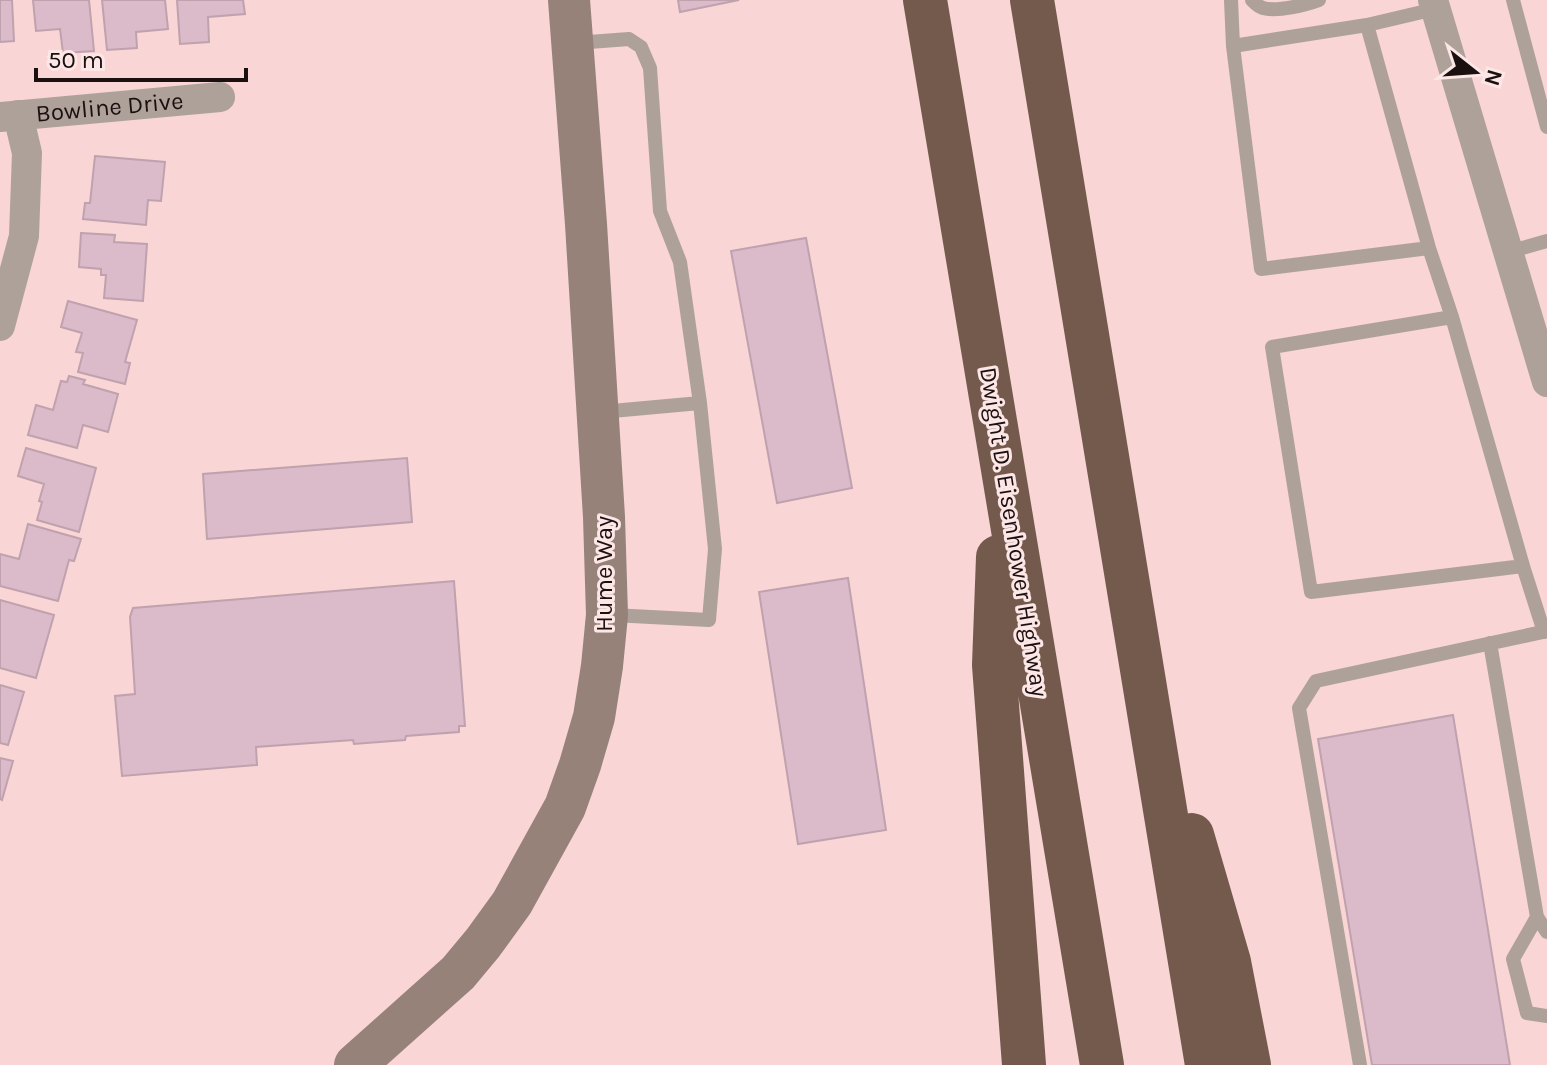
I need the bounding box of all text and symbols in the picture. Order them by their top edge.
scale bar [36,32,246,82]
north arrow [1435,32,1515,112]
text: 50 m [48,46,104,74]
text: N [1478,66,1508,89]
street label: Bowline Drive [35,86,184,128]
street label: Dwight D. Eisenhower Highway [974,365,1054,699]
street label: Hume Way [590,516,618,632]

